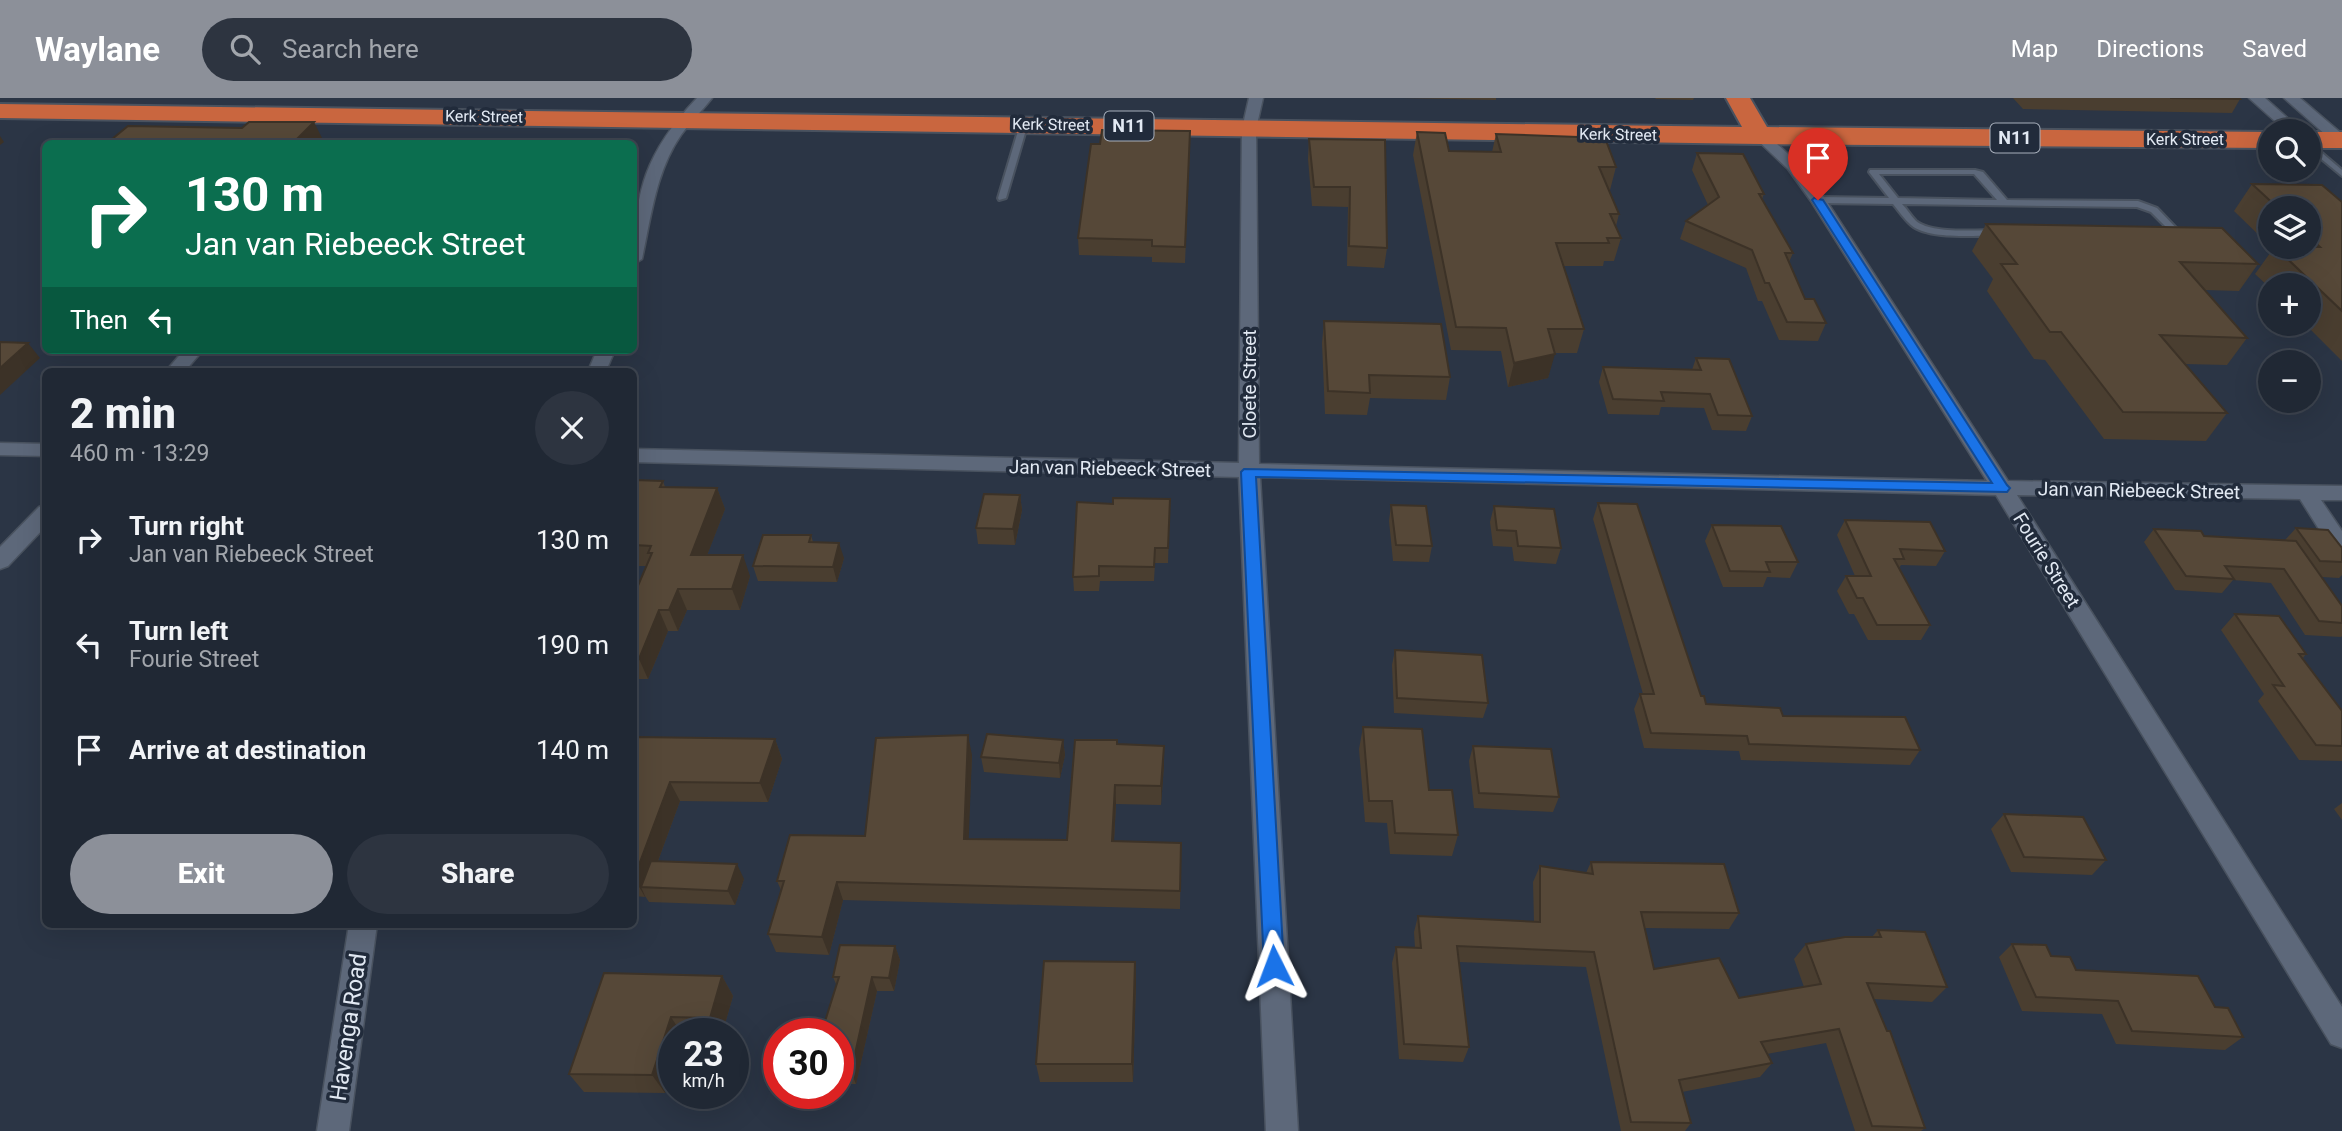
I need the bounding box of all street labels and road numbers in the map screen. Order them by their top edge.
street label: Kerk Street [445,106,523,127]
road number: N11 [1104,111,1154,140]
street label: Kerk Street [1012,114,1090,135]
street label: Kerk Street [1579,124,1657,145]
road number: N11 [1990,124,2039,153]
street label: Kerk Street [2146,130,2224,149]
street label: Cloete Street [1238,329,1261,439]
street label: Jan van Riebeeck Street [1009,455,1211,482]
street label: Jan van Riebeeck Street [2038,477,2240,504]
street label: Fourie Street [2008,509,2085,612]
street label: Havenga Road [325,952,372,1102]

